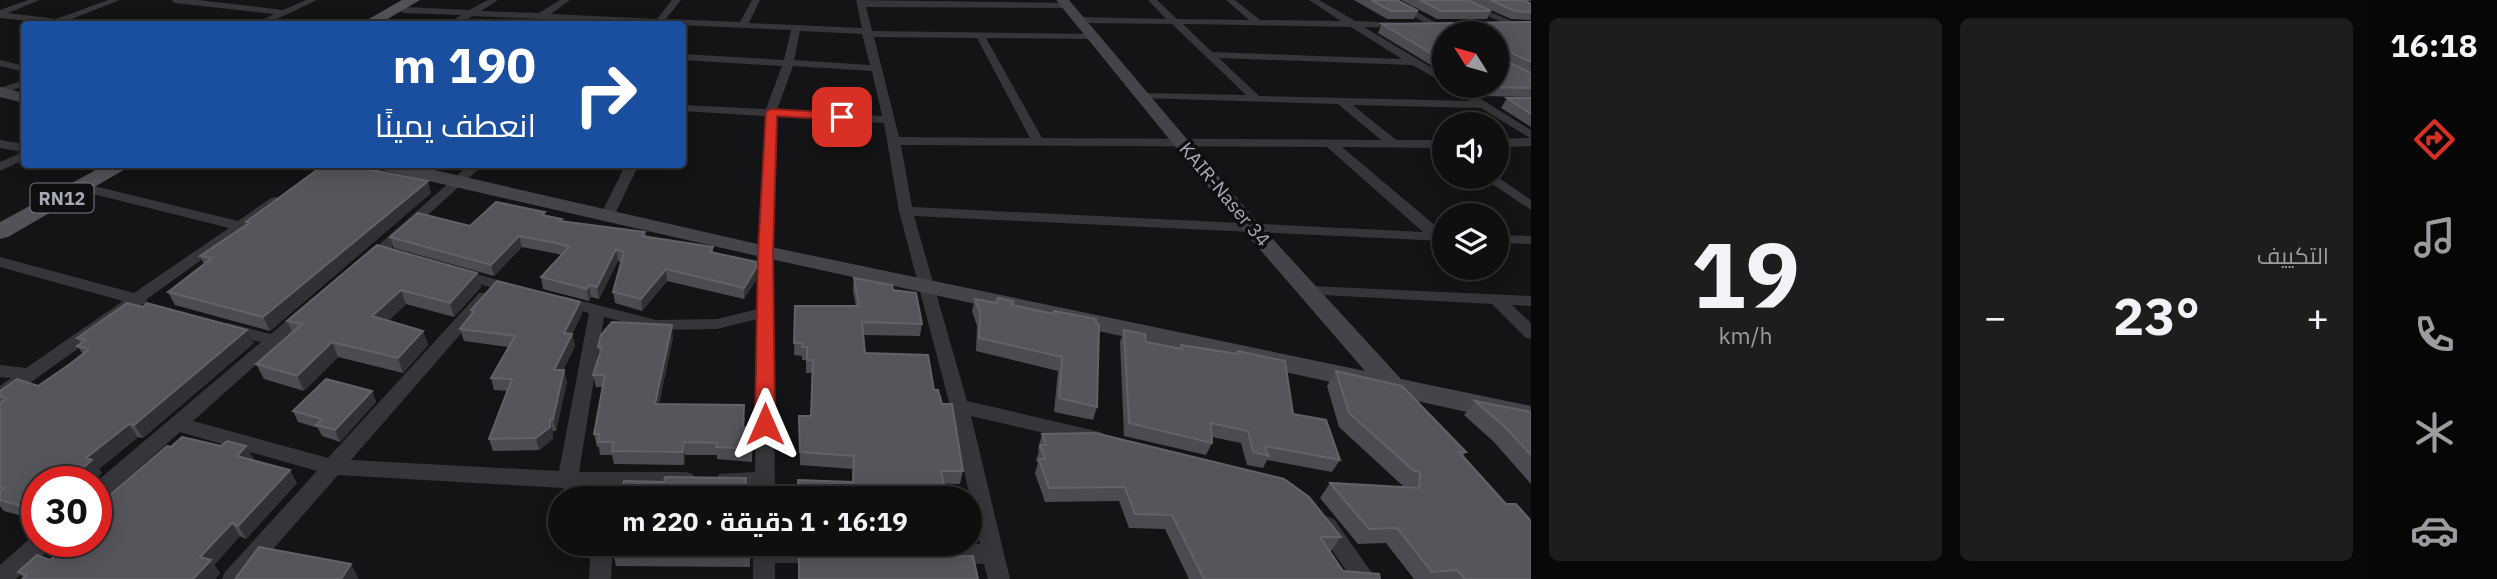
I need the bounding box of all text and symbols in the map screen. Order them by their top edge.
north arrow [1432,21,1508,98]
map controls [1432,21,1509,280]
text: 16:18 [2390,24,2478,66]
text: 190 m [392,33,536,96]
icon: right [560,49,651,140]
pin [812,87,872,147]
icon: arrive [823,98,861,136]
text: انعطف يمينًا [375,104,536,146]
button: sound [1432,112,1509,189]
icon: directions [2410,115,2459,164]
street label: KAIR-Naser 34 [1174,137,1276,251]
road number: RN12 [31,183,94,212]
button: layers [1432,203,1509,280]
icon: music [2410,213,2459,262]
text: 19 [1691,215,1800,333]
text: التكييف [2257,240,2329,270]
text: 23° [2113,282,2200,349]
text: − [1984,292,2007,341]
text: + [2306,292,2329,341]
icon: phone [2410,310,2459,359]
text: km/h [1718,320,1773,350]
position arrow [728,387,802,461]
icon: climate [2410,408,2459,457]
speed limit sign: 30 [21,466,112,557]
text: 16:19 · 1 دقيقة · 220 m [622,504,908,538]
icon: car [2410,506,2459,555]

